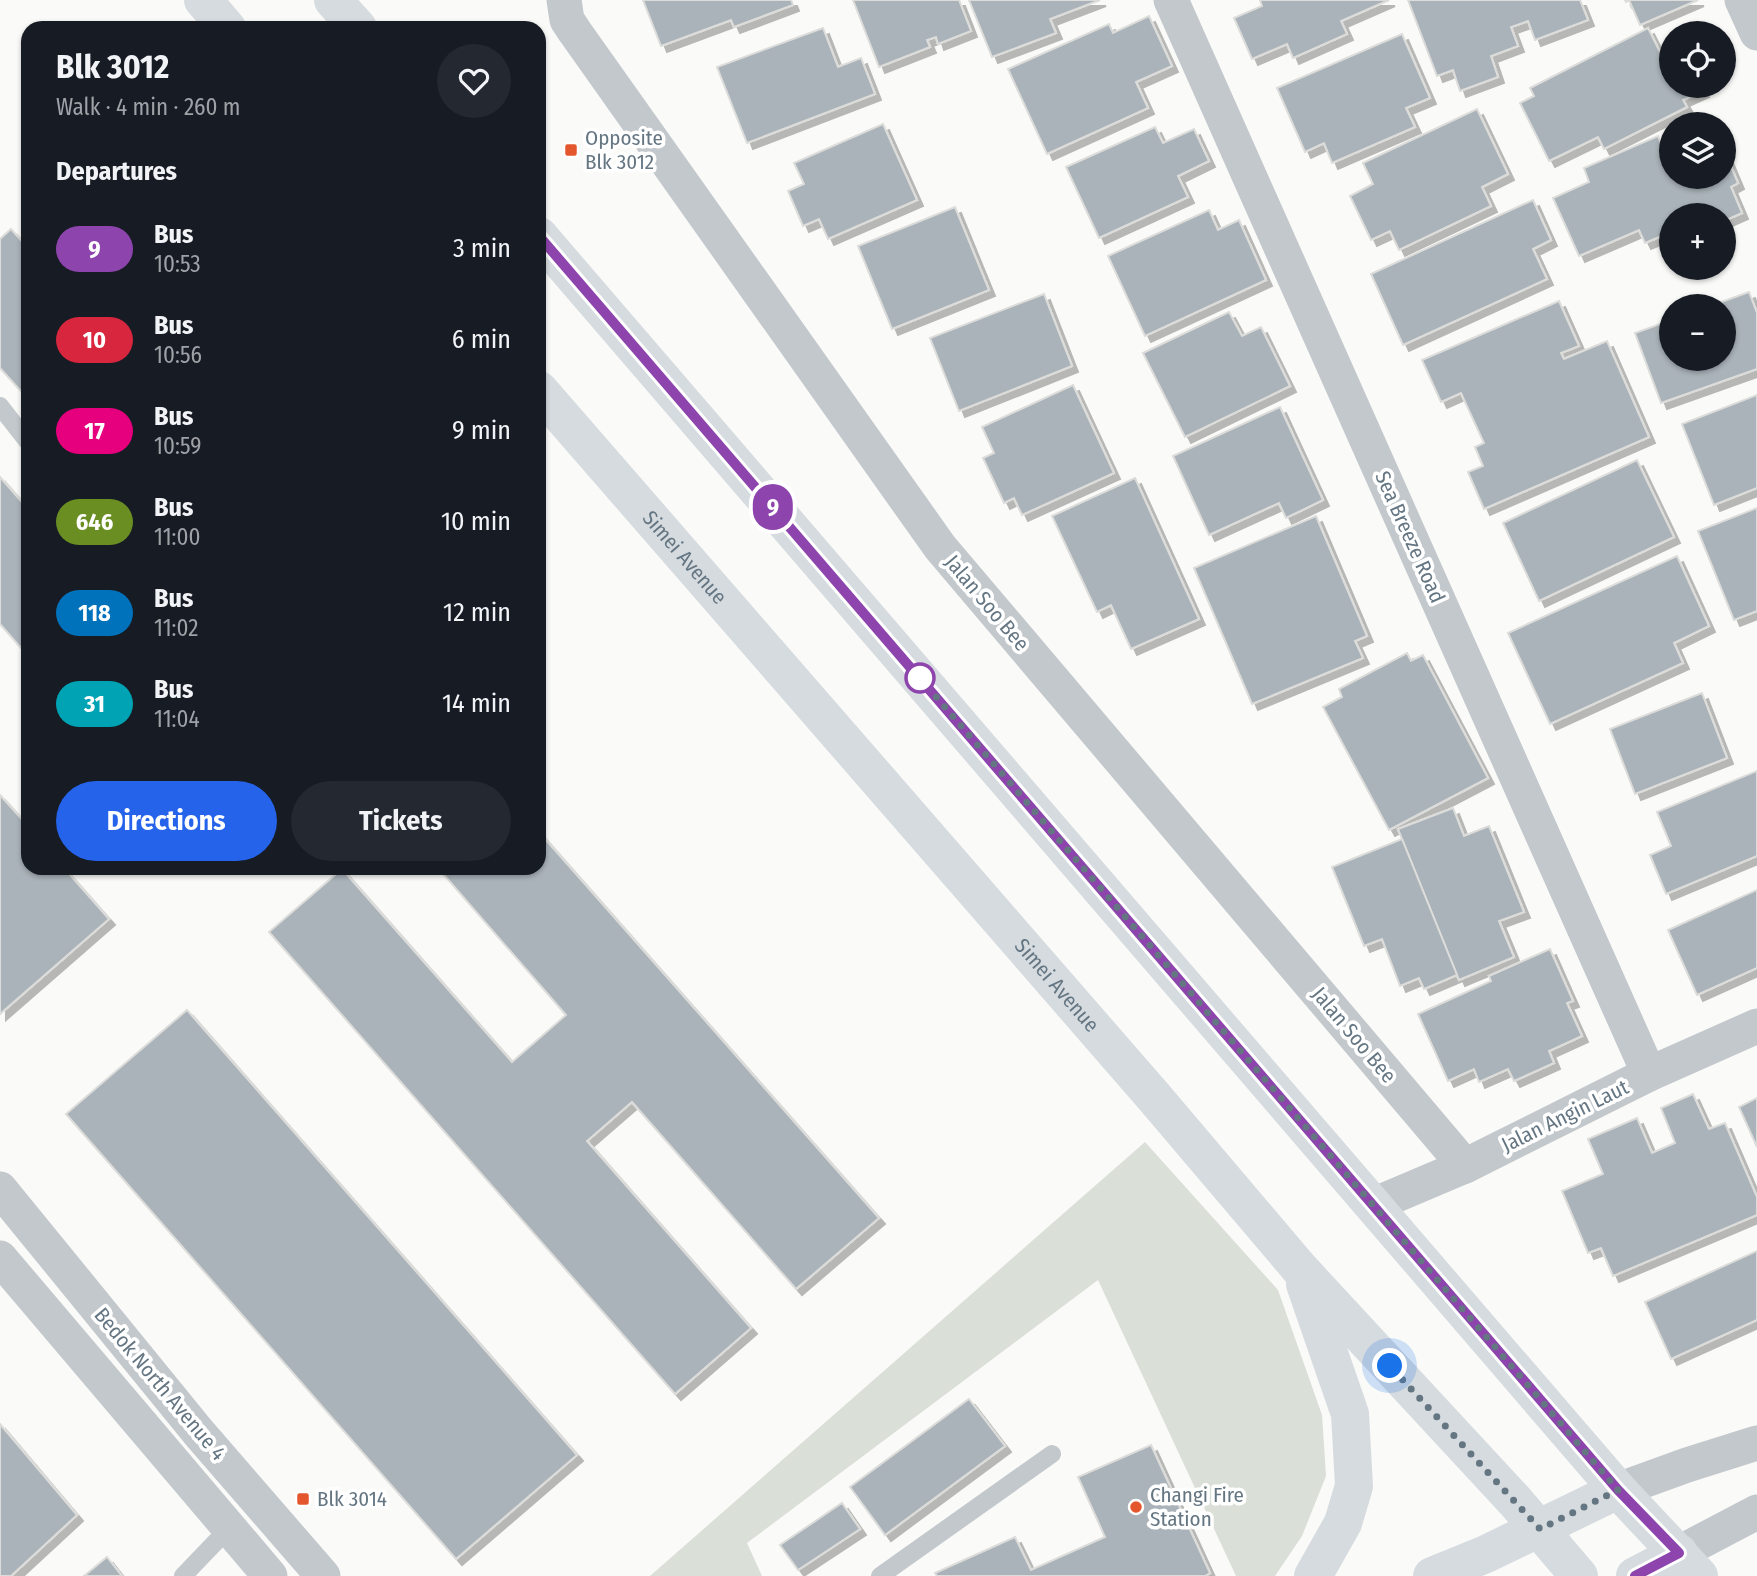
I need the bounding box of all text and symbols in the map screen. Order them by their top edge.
map controls [1659,21,1736,371]
button: locate [1659,21,1736,98]
button: heart [437,44,511,118]
text: Blk 3012 [56,47,169,87]
text: Walk · 4 min · 260 m [56,93,241,121]
button: layers [1659,112,1736,189]
place label: Opposite Blk 3012 [585,125,663,175]
marker: Opposite Blk 3012 [563,142,579,158]
text: Departures [56,156,177,187]
button: + [1659,203,1736,280]
text: Bus [154,219,193,250]
text: 3 min [453,233,511,264]
text: 9 [88,235,101,263]
text: 10:53 [154,250,201,278]
button: − [1659,294,1736,371]
text: Bus [154,310,193,341]
text: 6 min [452,324,511,355]
text: 10 [83,326,106,354]
text: 10:56 [154,341,202,369]
text: Bus [154,401,193,432]
text: 9 min [452,415,511,446]
text: 17 [84,417,105,445]
text: 10:59 [154,432,201,460]
street label: Sea Breeze Road [1369,467,1451,607]
line badge: 9 [750,484,796,530]
text: Bus [154,492,193,523]
text: 9 [767,493,779,521]
street label: Simei Avenue [637,505,732,610]
text: 10 min [441,506,511,537]
text: 646 [76,508,113,536]
text: 11:00 [154,523,200,551]
street label: Jalan Soo Bee [939,550,1035,656]
text: Bus [154,583,193,614]
text: 12 min [443,597,511,628]
text: 118 [78,599,111,627]
text: 11:02 [154,614,198,642]
unlabelled marker [905,663,935,693]
text: Bus [154,674,193,705]
text: 14 min [442,688,511,719]
text: 31 [84,690,105,718]
text: 11:04 [154,705,200,733]
button: Directions [56,781,277,861]
button: Tickets [291,781,511,861]
street label: Simei Avenue [1009,933,1105,1037]
street label: Jalan Soo Bee [1306,982,1402,1088]
street label: Jalan Angin Laut [1497,1074,1633,1158]
street label: Bedok North Avenue 4 [89,1302,231,1466]
your location [1372,1348,1407,1383]
place label: Changi Fire Station [1150,1482,1244,1532]
place label: Blk 3014 [317,1486,387,1512]
marker: Blk 3014 [295,1491,311,1507]
marker: Changi Fire Station [1128,1499,1144,1515]

